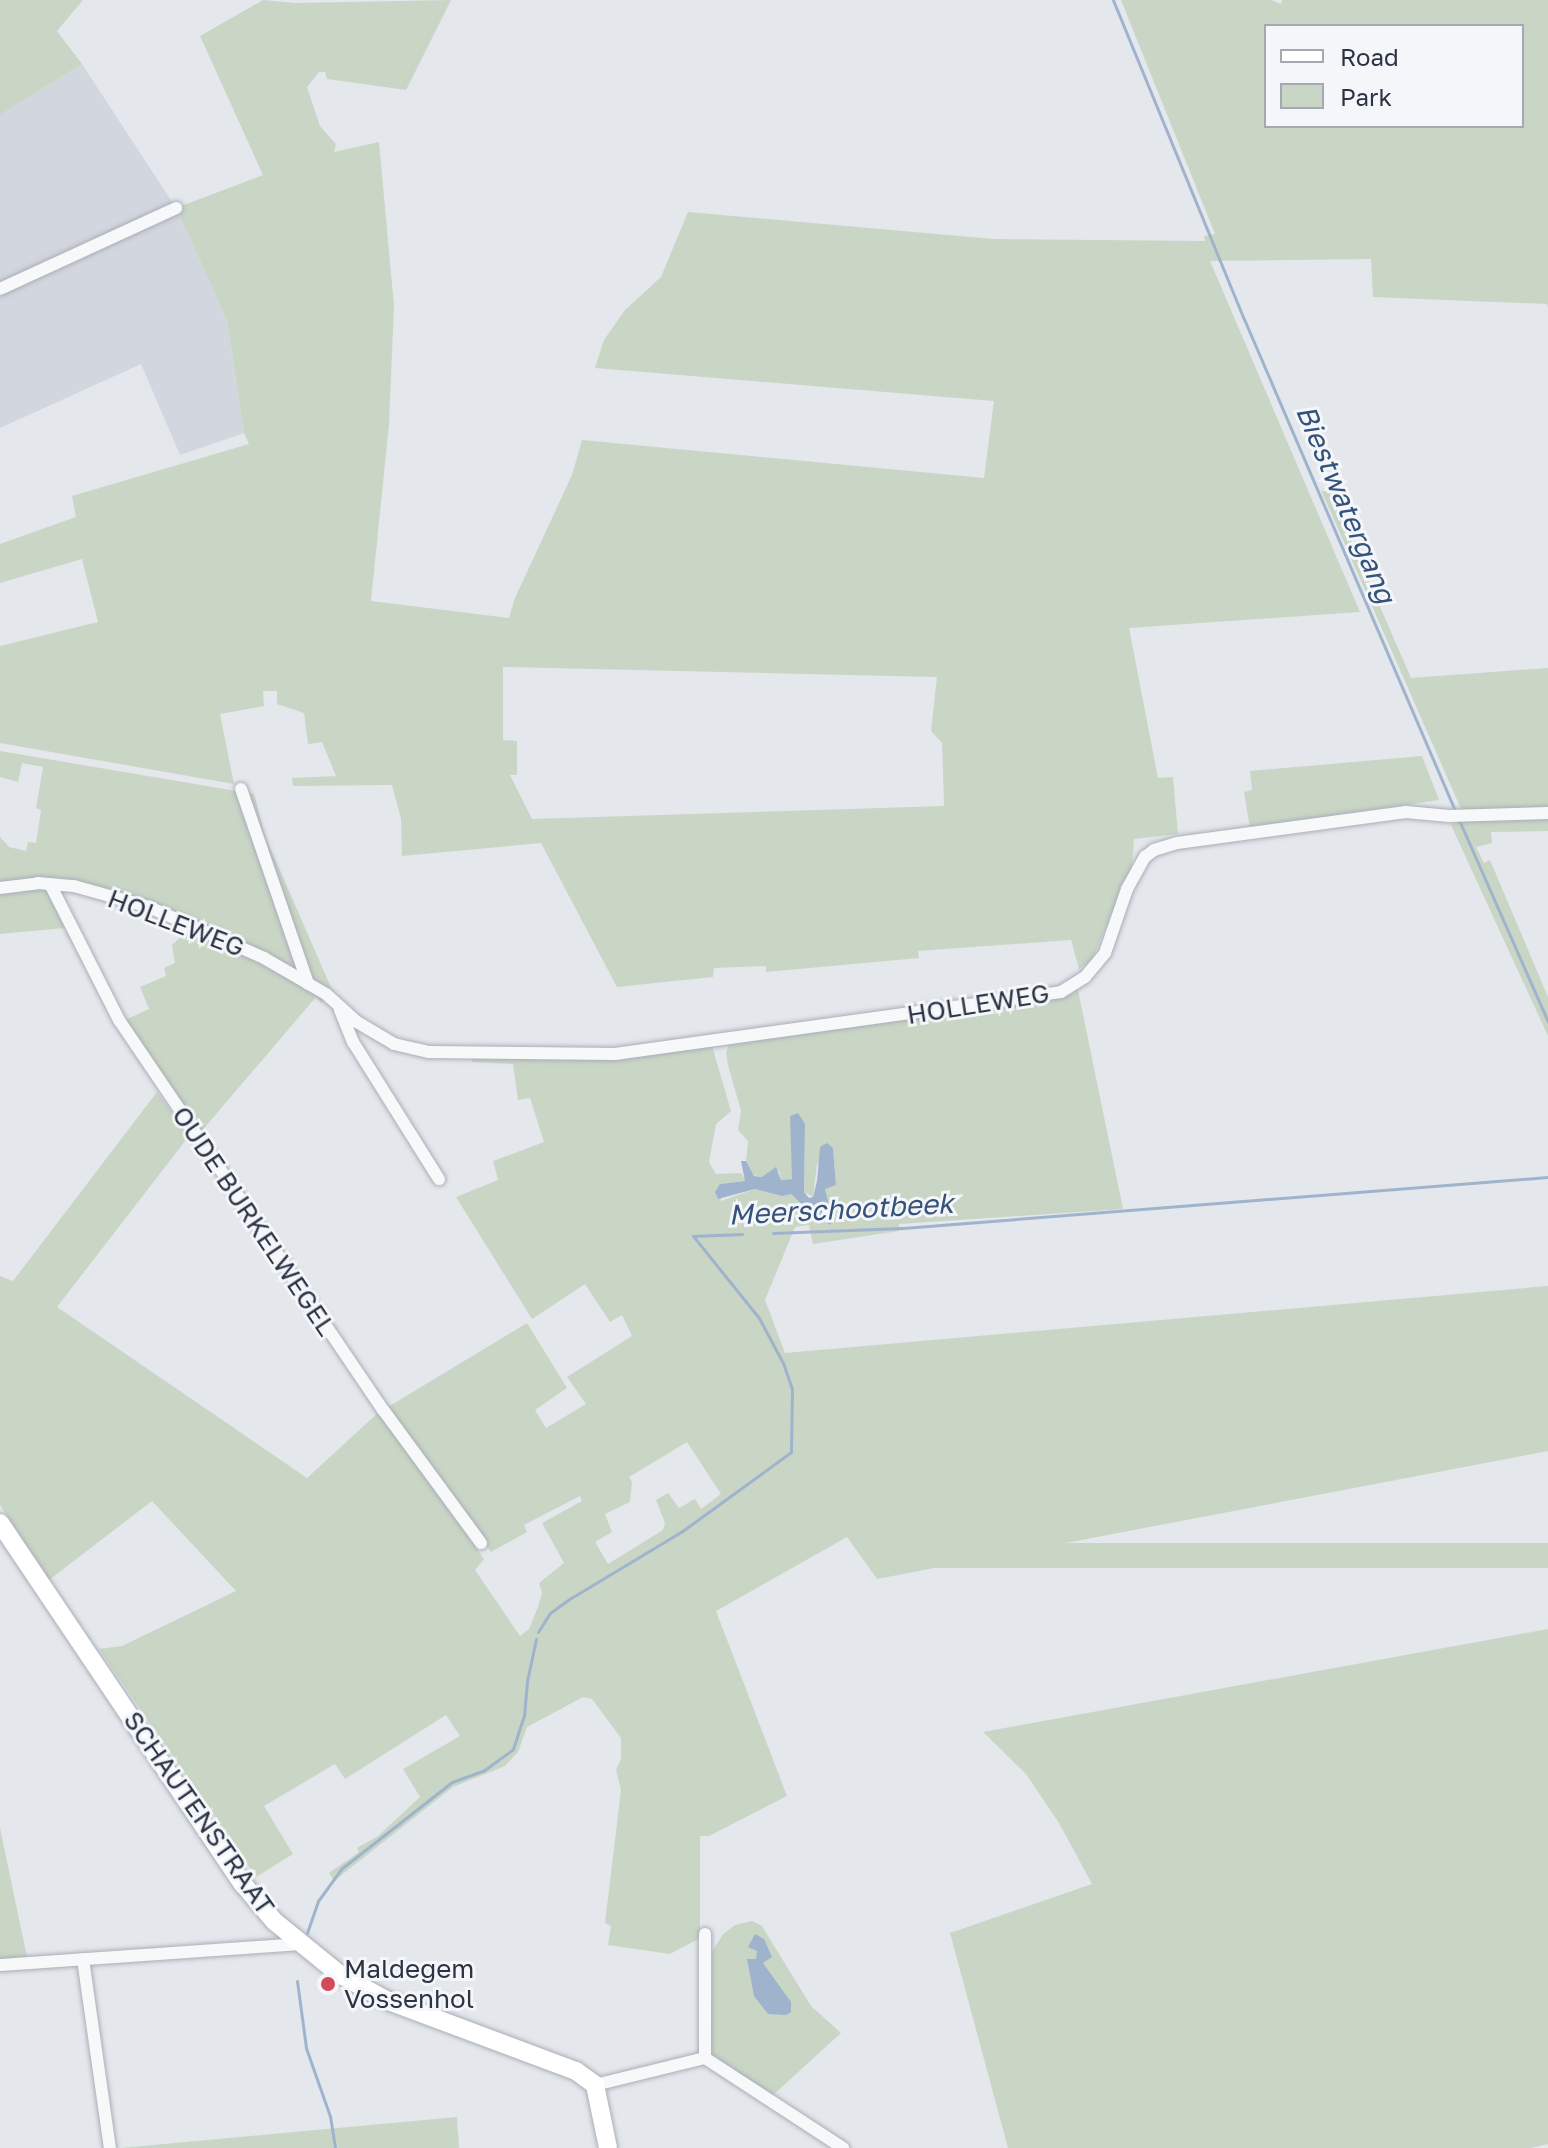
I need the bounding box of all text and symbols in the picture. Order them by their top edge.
legend [1264,24,1524,128]
text: Road [1340,42,1399,71]
text: Park [1340,82,1392,111]
water label: Biestwatergang [1289,400,1403,608]
street label: HOLLEWEG [103,883,249,963]
street label: HOLLEWEG [905,977,1051,1031]
street label: OUDE BURKELWEGEL [166,1101,342,1341]
water label: Meerschootbeek [728,1186,954,1232]
street label: SCHAUTENSTRAAT [117,1705,281,1921]
place label: Maldegem Vossenhol [344,1953,474,2014]
marker: Maldegem Vossenhol [319,1975,337,1993]

